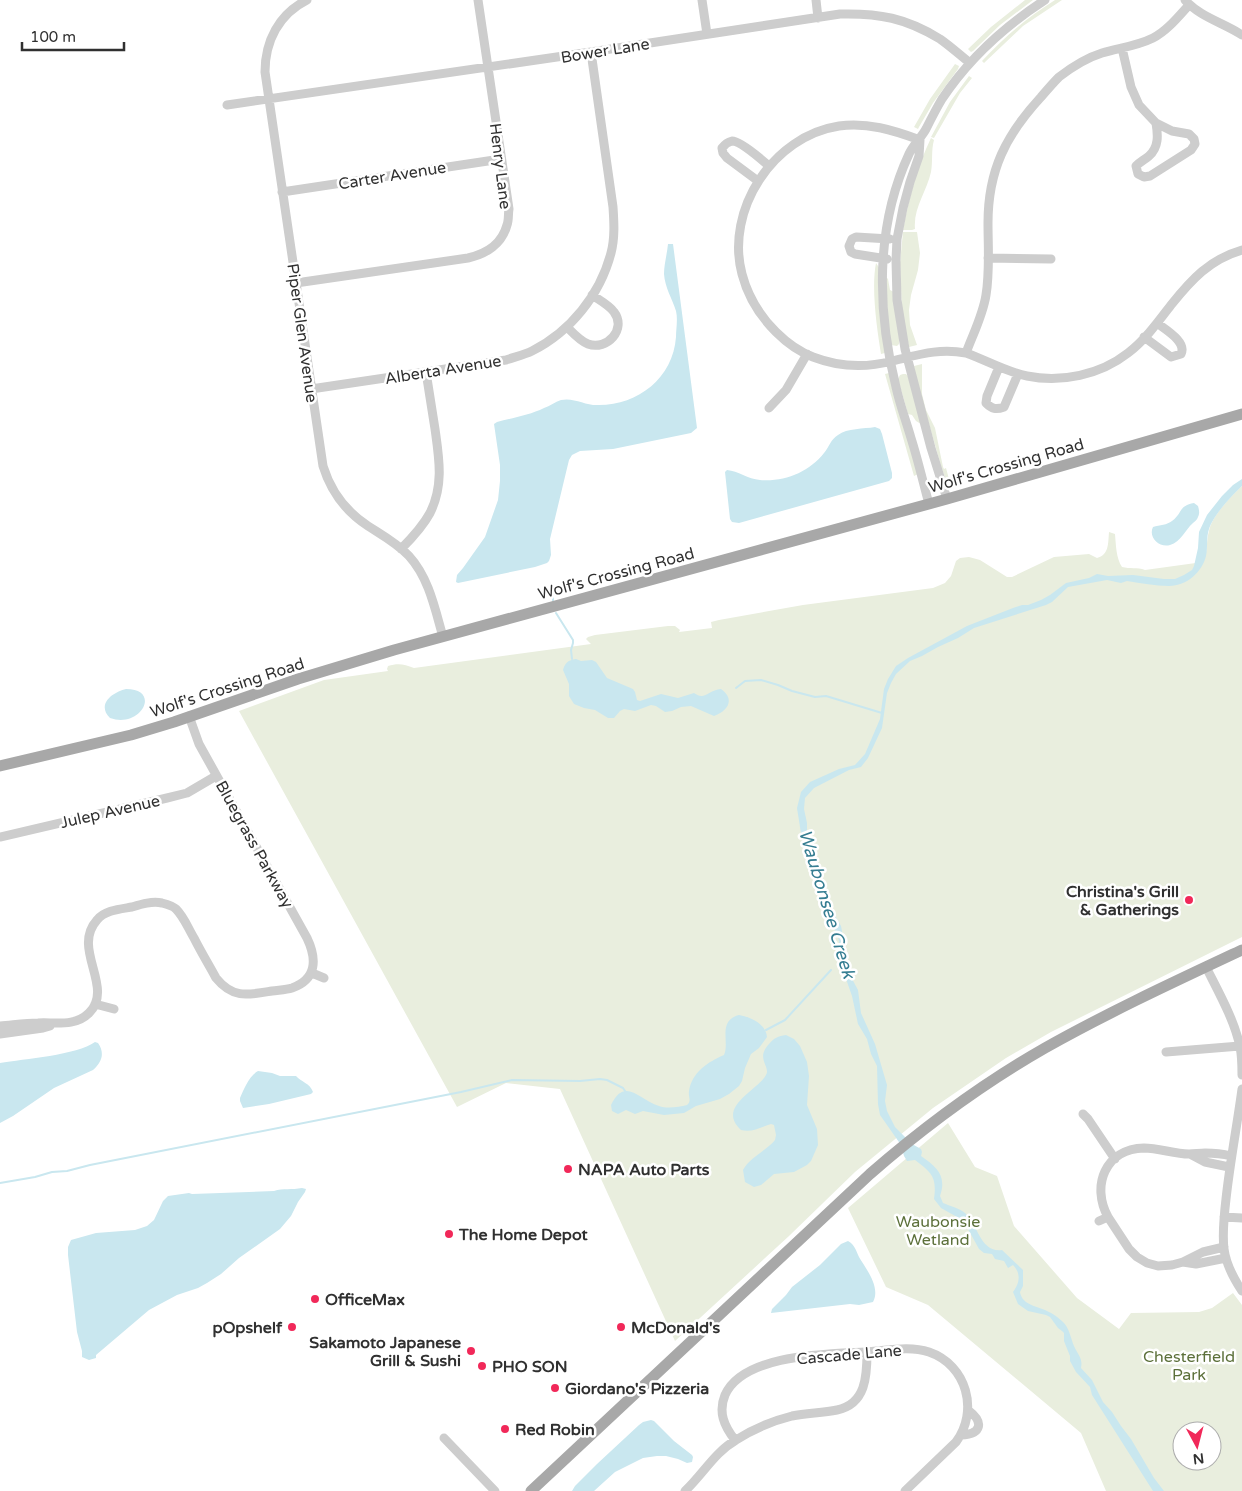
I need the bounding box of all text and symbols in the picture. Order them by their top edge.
scale bar [22,20,125,52]
text: 100 m [30,28,76,46]
street label: Bower Lane [559,34,651,68]
street label: Henry Lane [485,122,515,210]
street label: Carter Avenue [337,158,447,194]
street label: Piper Glen Avenue [282,262,322,404]
street label: Alberta Avenue [383,351,503,389]
street label: Wolf's Crossing Road [926,434,1086,498]
street label: Wolf's Crossing Road [536,543,697,604]
street label: Wolf's Crossing Road [148,654,307,722]
street label: Bluegrass Parkway [211,777,298,912]
street label: Julep Avenue [58,791,162,833]
water label: Waubonsee Creek [794,827,860,982]
place label: Christina's Grill & Gatherings [1066,882,1179,920]
marker: Christina's Grill & Gatherings [1183,894,1195,906]
place label: NAPA Auto Parts [578,1160,710,1180]
marker: NAPA Auto Parts [562,1163,574,1175]
park label: Waubonsie Wetland [896,1212,980,1250]
place label: The Home Depot [458,1225,589,1245]
marker: The Home Depot [443,1228,455,1240]
place label: OfficeMax [325,1290,405,1310]
marker: OfficeMax [309,1293,321,1305]
place label: pOpshelf [212,1318,283,1338]
place label: McDonald's [631,1318,721,1338]
marker: pOpshelf [286,1321,298,1333]
marker: McDonald's [615,1321,627,1333]
place label: Sakamoto Japanese Grill & Sushi [309,1333,461,1371]
street label: Cascade Lane [796,1340,903,1370]
marker: Sakamoto Japanese Grill & Sushi [465,1345,477,1357]
park label: Chesterfield Park [1143,1347,1235,1385]
place label: PHO SON [492,1357,568,1377]
marker: PHO SON [476,1360,488,1372]
place label: Giordano's Pizzeria [565,1379,709,1399]
marker: Giordano's Pizzeria [549,1382,561,1394]
place label: Red Robin [515,1420,595,1440]
north arrow [1172,1421,1222,1471]
marker: Red Robin [499,1423,511,1435]
text: N [1192,1449,1205,1468]

